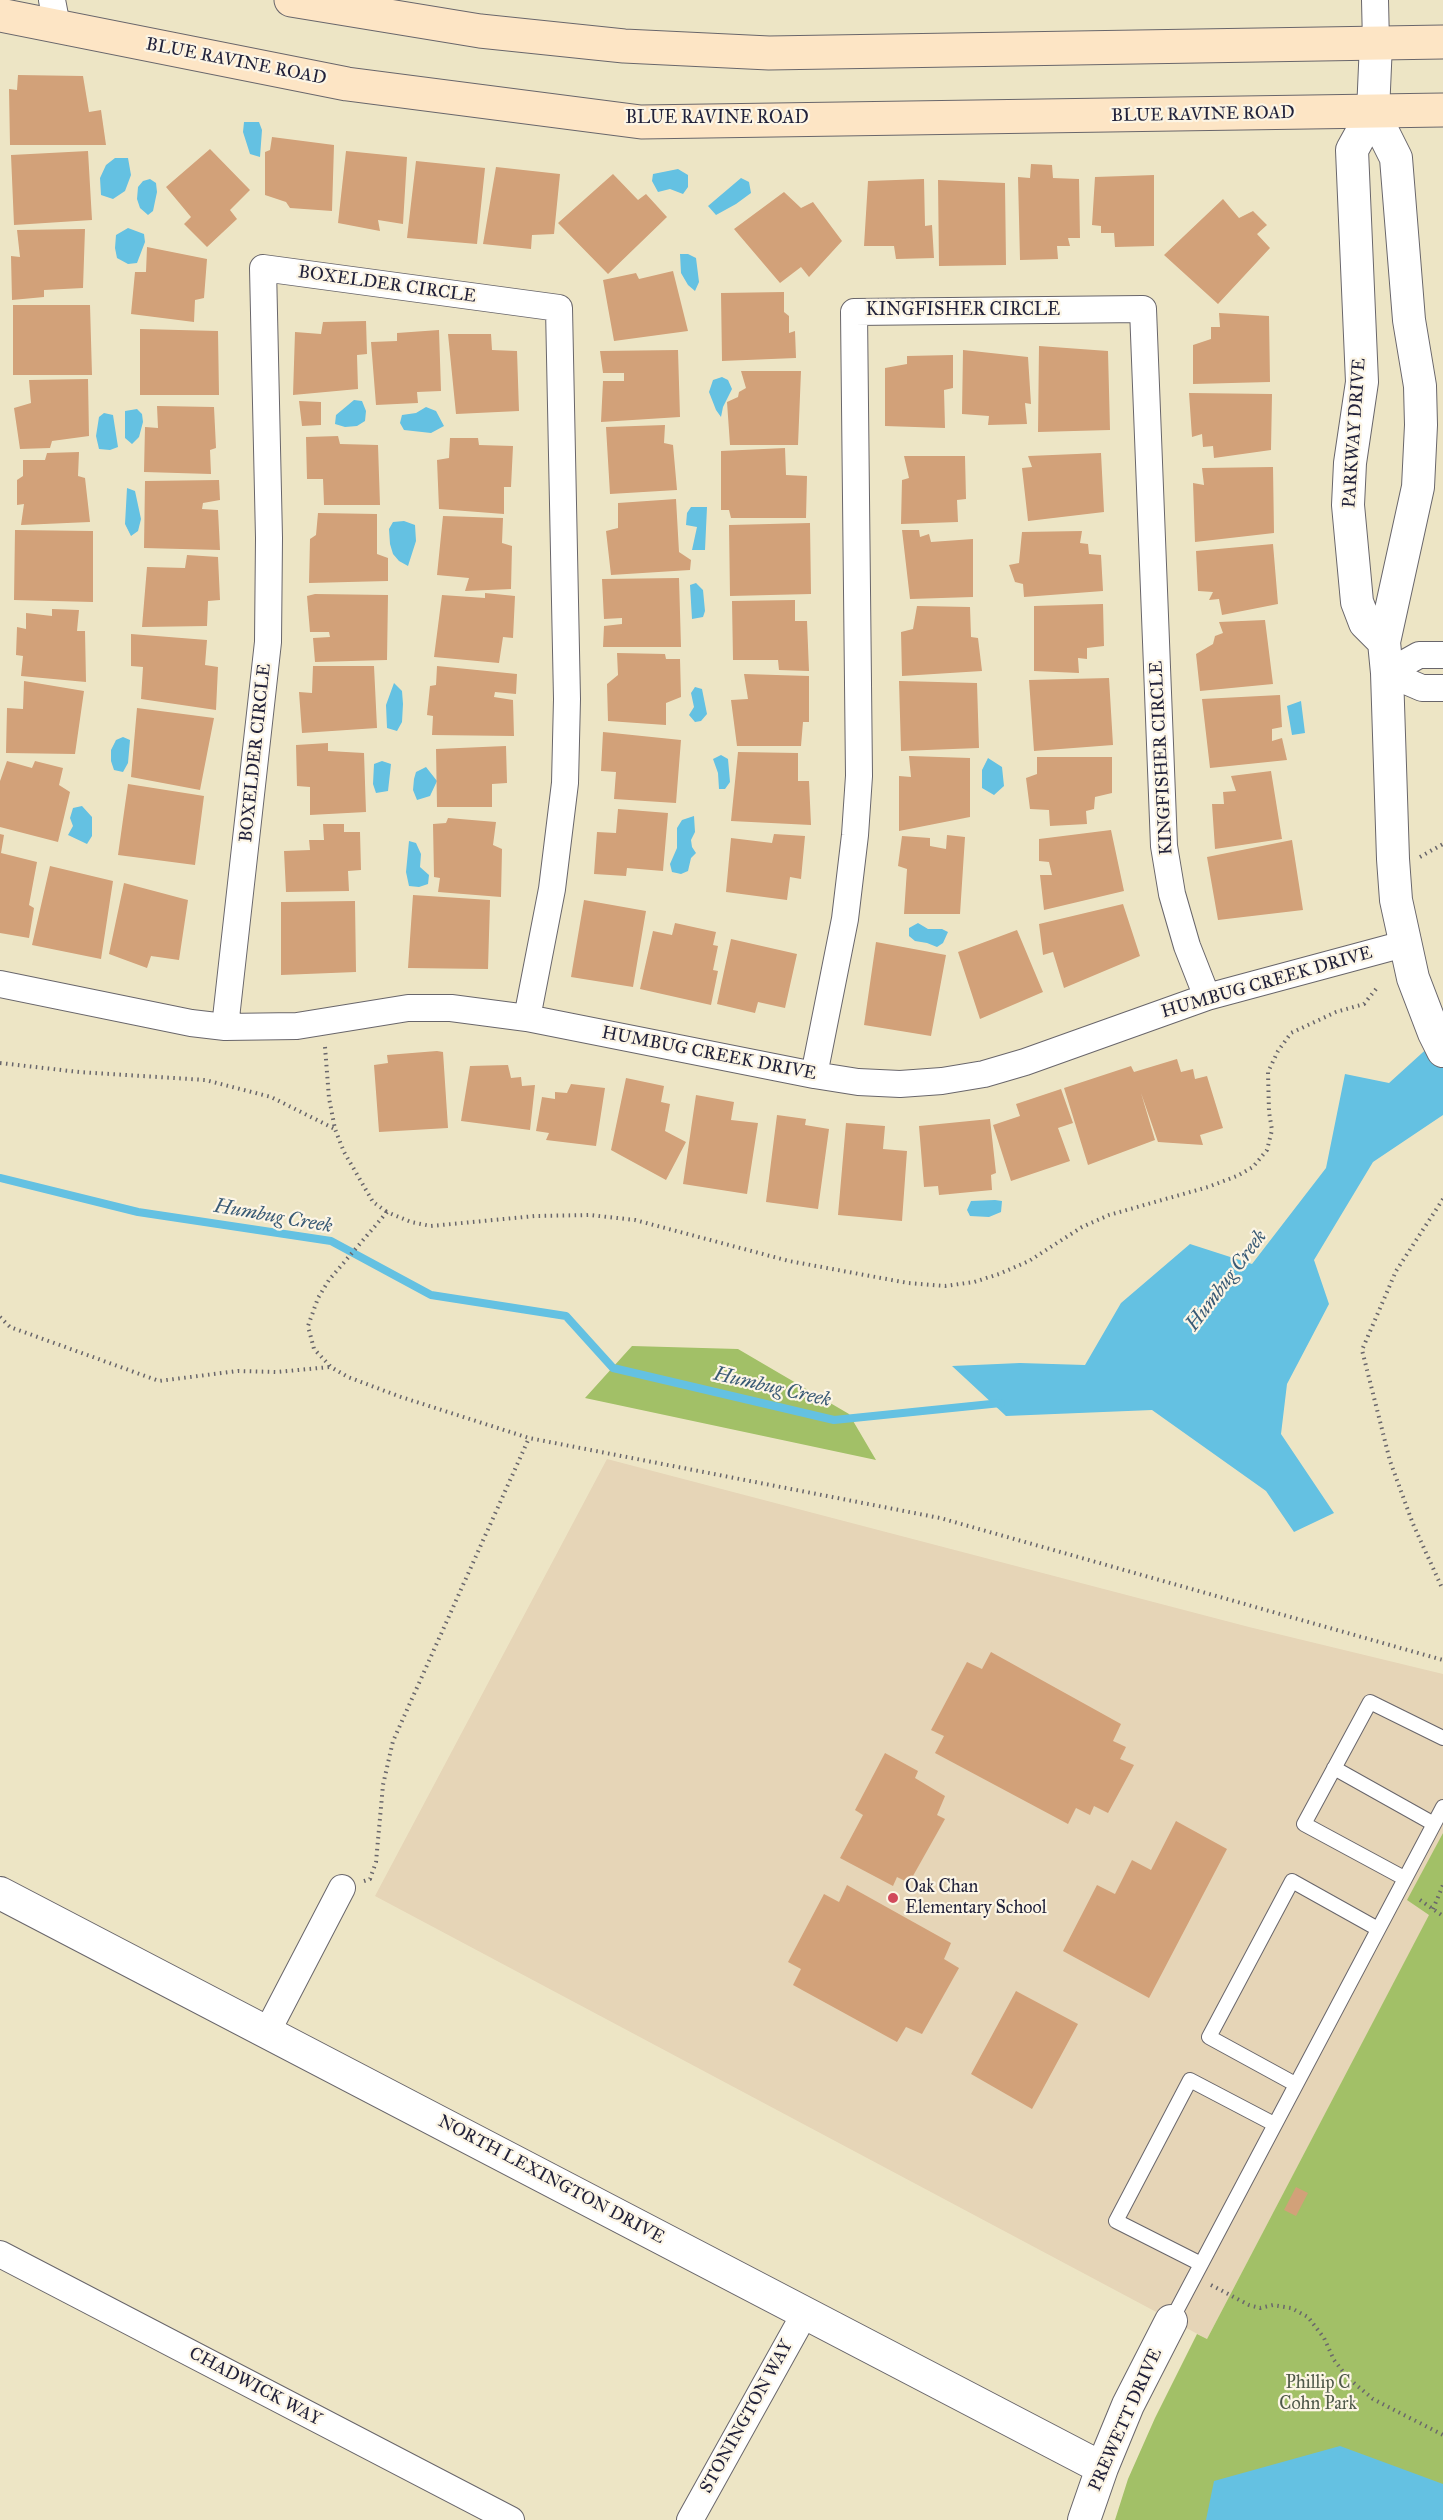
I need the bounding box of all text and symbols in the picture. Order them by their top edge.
street label: BLUE RAVINE ROAD [144,34,328,90]
street label: BLUE RAVINE ROAD [1111,103,1295,127]
street label: BLUE RAVINE ROAD [625,108,809,130]
street label: BOXELDER CIRCLE [297,262,477,308]
street label: KINGFISHER CIRCLE [866,300,1060,322]
street label: PARKWAY DRIVE [1339,357,1371,509]
street label: KINGFISHER CIRCLE [1146,660,1178,856]
street label: BOXELDER CIRCLE [236,663,276,843]
street label: HUMBUG CREEK DRIVE [1159,943,1375,1023]
street label: HUMBUG CREEK DRIVE [600,1023,818,1085]
water label: Humbug Creek [212,1195,334,1239]
water label: Humbug Creek [1181,1226,1273,1336]
water label: Humbug Creek [711,1363,833,1413]
place label: Oak Chan Elementary School [905,1877,1047,1920]
marker: Oak Chan Elementary School [886,1891,900,1905]
street label: NORTH LEXINGTON DRIVE [434,2111,668,2249]
street label: STONINGTON WAY [696,2337,798,2497]
street label: CHADWICK WAY [185,2343,325,2431]
street label: PREWETT DRIVE [1085,2345,1167,2495]
park label: Phillip C Cohn Park [1279,2373,1357,2416]

